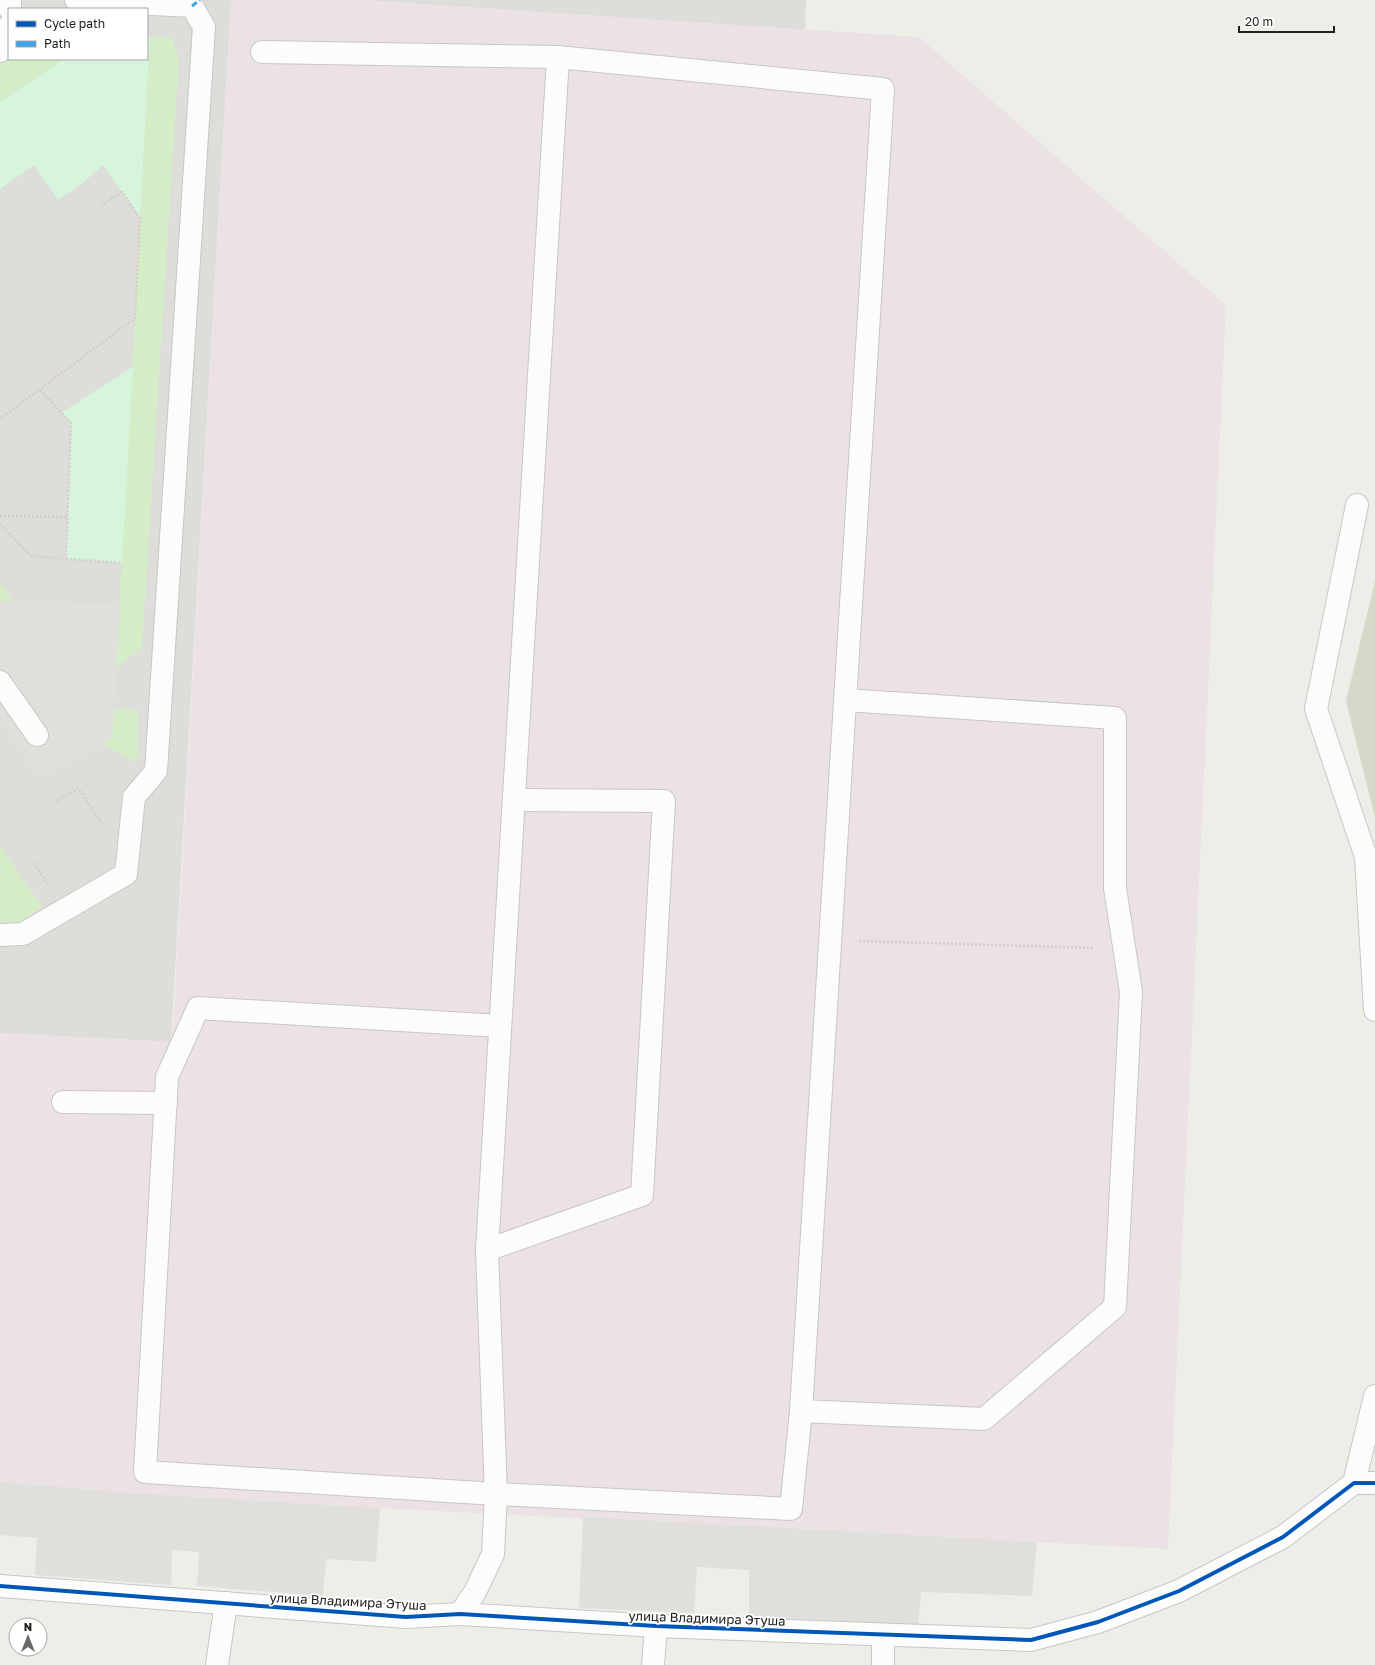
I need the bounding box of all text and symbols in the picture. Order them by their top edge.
legend [8,8,148,60]
scale bar [1239,8,1334,34]
text: 20 m [1245,14,1273,29]
text: Cycle path [44,16,105,31]
text: Path [44,36,71,51]
street label: улица Владимира Этуша [269,1589,427,1613]
street label: улица Владимира Этуша [628,1607,786,1629]
north arrow [8,1617,48,1657]
text: N [24,1620,32,1633]

